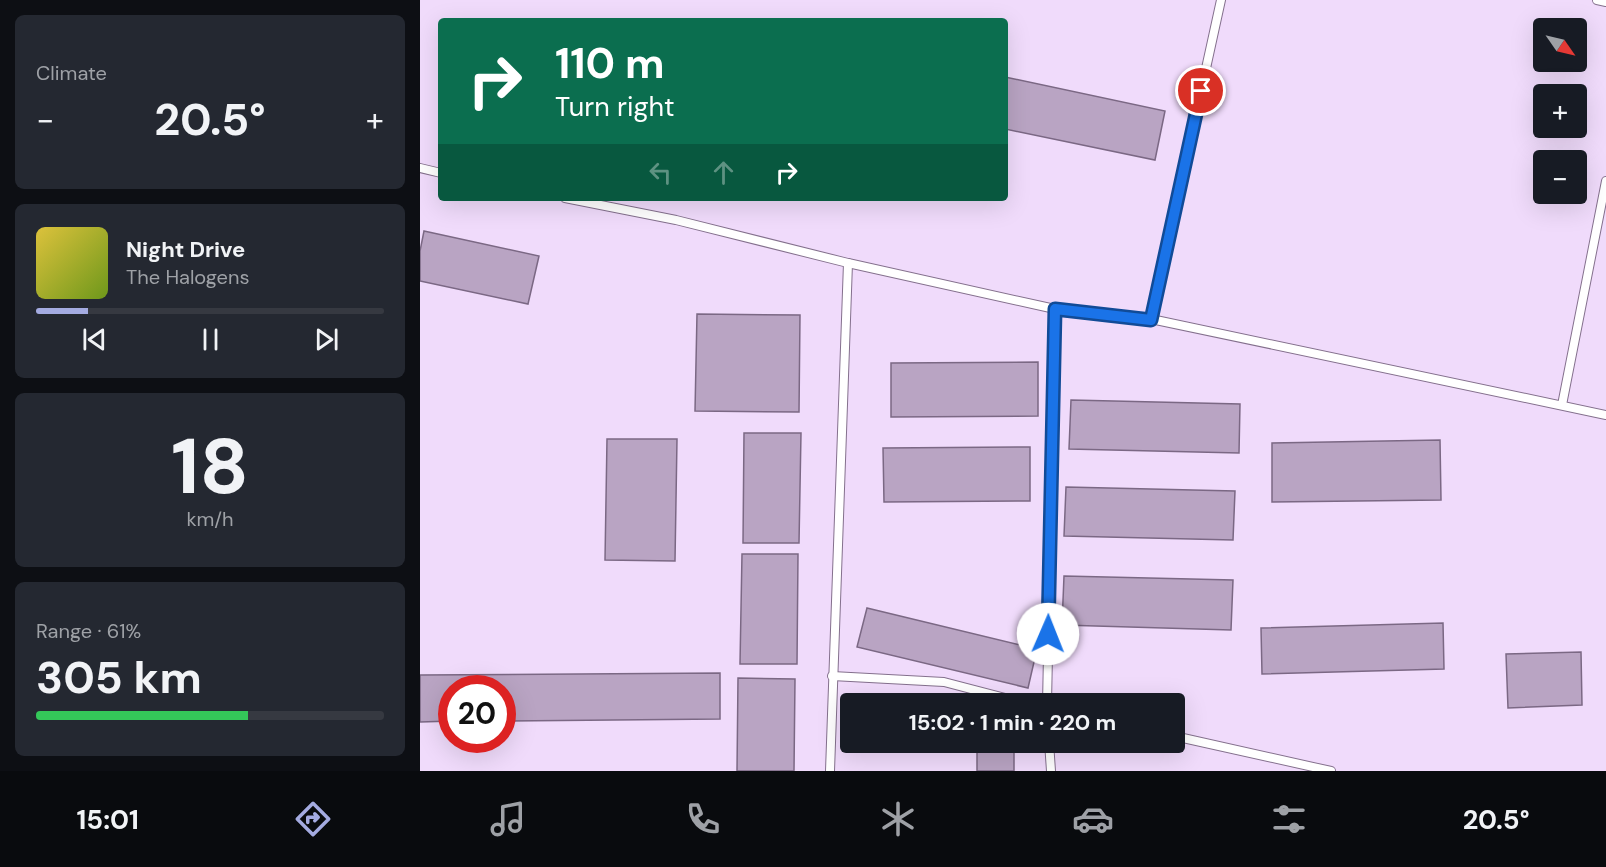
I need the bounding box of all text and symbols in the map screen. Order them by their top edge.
north arrow [1533,18,1587,72]
map controls [1533,18,1587,204]
text: 110 m [555,36,665,91]
icon: right [456,42,534,120]
text: Climate [36,60,107,86]
pin [1175,65,1226,116]
icon: arrive [1184,74,1217,107]
button: + [1533,84,1587,138]
text: Turn right [555,89,675,124]
text: 20.5° [154,90,266,149]
text: − [36,98,54,141]
text: + [366,98,384,141]
button: − [1533,150,1587,204]
icon: left [644,156,677,189]
icon: ahead [707,156,740,189]
icon: right [770,156,803,189]
text: Night Drive [126,235,245,264]
text: The Halogens [126,264,249,290]
icon: previous [78,323,111,356]
icon: pause [194,323,227,356]
icon: next [310,323,343,356]
text: 18 [171,416,249,517]
text: km/h [186,506,234,532]
position arrow [1016,602,1080,666]
text: Range · 61% [36,618,141,644]
text: 305 km [36,648,202,707]
speed limit sign: 20 [438,675,516,753]
text: 15:02 · 1 min · 220 m [909,708,1116,737]
icon: directions [292,798,334,840]
icon: music [487,798,529,840]
icon: phone [682,798,724,840]
icon: climate [877,798,919,840]
icon: car [1072,798,1114,840]
icon: filters [1268,798,1310,840]
text: 15:01 [77,802,139,837]
text: 20.5° [1463,802,1529,837]

